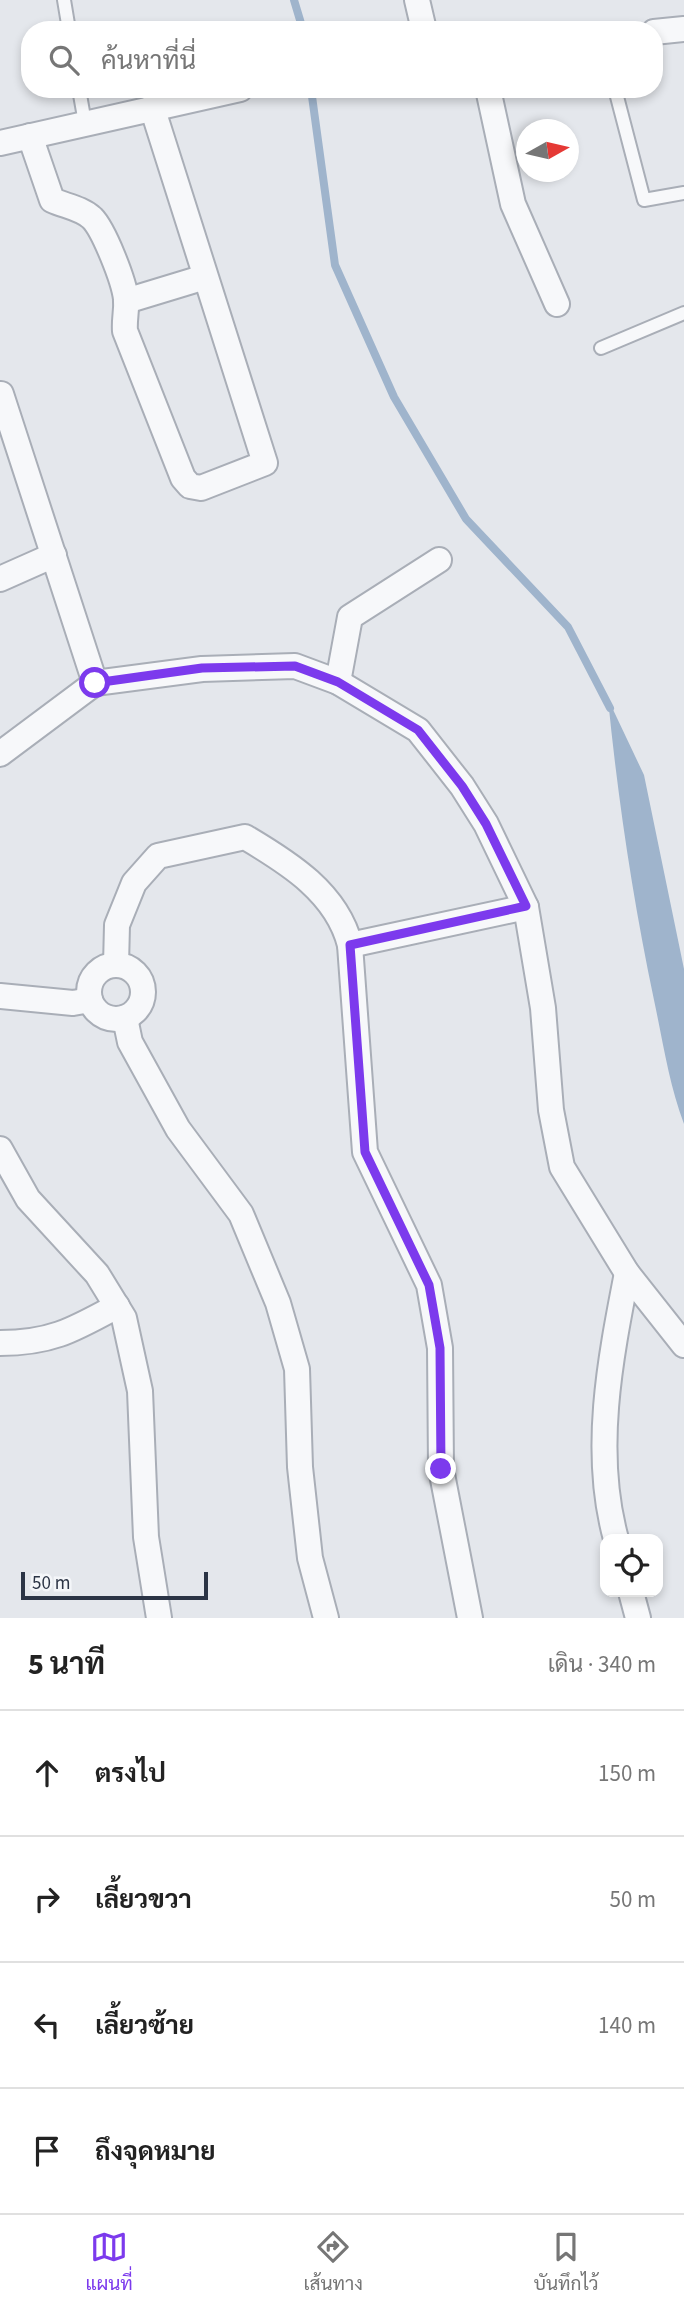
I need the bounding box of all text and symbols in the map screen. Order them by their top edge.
search box [21,21,663,98]
icon: search [45,41,83,79]
text: ค้นหาที่นี่ [101,42,196,79]
north arrow [516,119,579,182]
route start [79,667,110,698]
route end [425,1453,456,1484]
map controls [600,1534,663,1597]
button: locate [600,1534,663,1597]
scale bar [21,1569,208,1601]
text: 50 m [32,1570,70,1597]
text: 5 นาที [28,1643,105,1686]
text: เดิน · 340 m [548,1648,656,1681]
icon: ahead [28,1754,66,1792]
text: ตรงไป [95,1755,166,1792]
text: 150 m [598,1757,656,1790]
icon: right [28,1880,66,1918]
text: เลี้ยวขวา [95,1881,192,1918]
text: 50 m [609,1883,656,1916]
icon: left [28,2006,66,2044]
text: เลี้ยวซ้าย [95,2007,194,2044]
text: 140 m [598,2009,656,2042]
icon: arrive [28,2132,66,2170]
text: ถึงจุดหมาย [95,2133,216,2170]
tab: แผนที่ [85,2228,133,2298]
tab: เส้นทาง [304,2228,363,2298]
tab: บันทึกไว้ [534,2228,599,2298]

